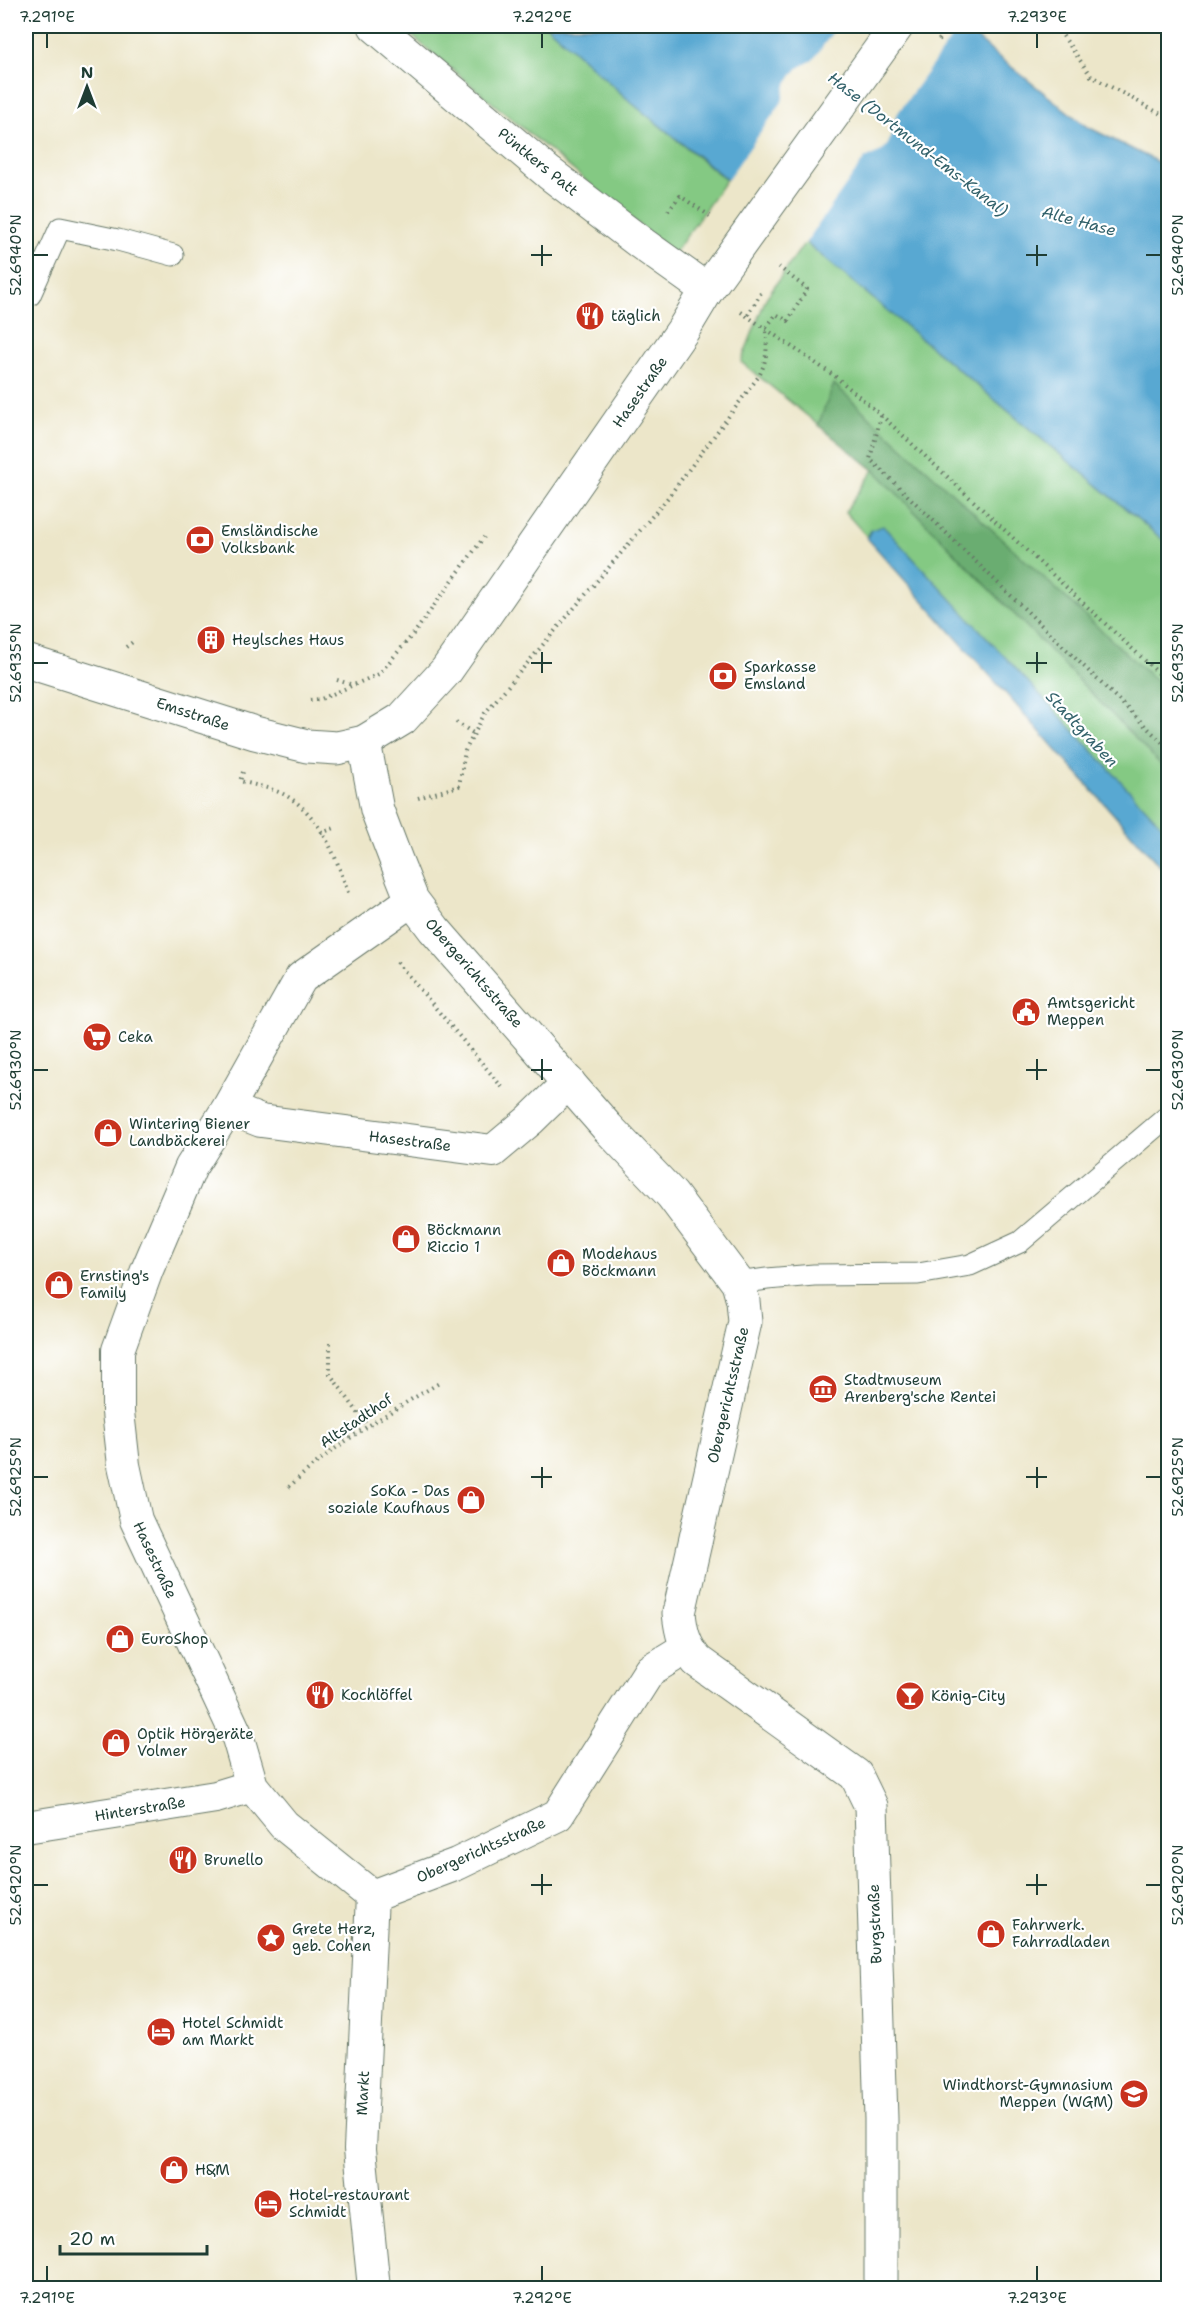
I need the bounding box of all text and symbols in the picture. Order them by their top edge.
text: 7.291°E [19,7,75,27]
text: 7.292°E [512,7,572,27]
text: 7.293°E [1007,7,1067,27]
north arrow [57,57,117,117]
text: N [81,62,93,83]
water label: Hase (Dortmund-Ems-Kanal) [824,67,1012,221]
street label: Püntkers Patt [494,123,582,201]
water label: Alte Hase [1040,201,1118,241]
text: 52.6940°N [6,214,26,296]
text: 52.6940°N [1168,214,1188,296]
restaurant icon: täglich [574,300,606,332]
place label: täglich [611,306,661,326]
street label: Hasestraße [608,352,672,432]
place label: Emsländische Volksbank [221,521,319,558]
bank icon: Emsländische Volksbank [184,524,216,556]
text: 52.6935°N [6,623,26,703]
text: 52.6935°N [1168,623,1188,703]
building icon: Heylsches Haus [195,624,227,656]
place label: Heylsches Haus [232,630,345,650]
place label: Sparkasse Emsland [744,657,816,694]
bank icon: Sparkasse Emsland [707,660,739,692]
water label: Stadtgraben [1041,686,1123,772]
street label: Emsstraße [154,693,232,735]
street label: Obergerichtsstraße [421,914,527,1032]
place label: Amtsgericht Meppen [1047,993,1135,1030]
public building icon: Amtsgericht Meppen [1010,996,1042,1028]
supermarket icon: Ceka [81,1021,113,1053]
place label: Ceka [118,1027,153,1047]
text: 52.6930°N [6,1029,26,1111]
text: 52.6930°N [1168,1029,1188,1111]
place label: Wintering Biener Landbäckerei [129,1114,250,1151]
shop icon: Wintering Biener Landbäckerei [92,1117,124,1149]
street label: Hasestraße [368,1126,452,1156]
place label: Böckmann Riccio 1 [427,1220,501,1257]
shop icon: Böckmann Riccio 1 [390,1223,422,1255]
place label: Modehaus Böckmann [582,1244,657,1281]
shop icon: Modehaus Böckmann [545,1247,577,1279]
place label: Ernsting's Family [80,1266,150,1303]
shop icon: Ernsting's Family [43,1269,75,1301]
street label: Obergerichtsstraße [703,1325,753,1465]
place label: Stadtmuseum Arenberg'sche Rentei [844,1370,996,1407]
museum icon: Stadtmuseum Arenberg'sche Rentei [807,1373,839,1405]
street label: Altstadthof [316,1389,397,1453]
text: 52.6925°N [6,1437,26,1517]
text: 52.6925°N [1168,1437,1188,1517]
place label: SoKa - Das soziale Kaufhaus [328,1481,450,1518]
shop icon: SoKa - Das soziale Kaufhaus [455,1484,487,1516]
street label: Hasestraße [128,1518,182,1602]
shop icon: EuroShop [104,1623,136,1655]
place label: EuroShop [141,1629,208,1649]
restaurant icon: Kochlöffel [304,1679,336,1711]
bar icon: König-City [894,1680,926,1712]
place label: Kochlöffel [341,1685,413,1705]
place label: König-City [931,1686,1006,1706]
place label: Optik Hörgeräte Volmer [137,1724,254,1761]
shop icon: Optik Hörgeräte Volmer [100,1727,132,1759]
street label: Hinterstraße [93,1792,187,1826]
street label: Obergerichtsstraße [413,1812,549,1888]
restaurant icon: Brunello [167,1844,199,1876]
text: 52.6920°N [6,1845,26,1925]
text: 52.6920°N [1168,1845,1188,1925]
place label: Brunello [204,1850,263,1870]
street label: Burgstraße [864,1884,886,1964]
place label: Fahrwerk. Fahrradladen [1012,1915,1110,1952]
shop icon: Fahrwerk. Fahrradladen [975,1918,1007,1950]
place label: Grete Herz, geb. Cohen [292,1919,375,1956]
place icon: Grete Herz, geb. Cohen [255,1922,287,1954]
place label: Hotel Schmidt am Markt [182,2013,283,2050]
hotel icon: Hotel Schmidt am Markt [145,2016,177,2048]
street label: Markt [352,2070,374,2116]
place label: Windthorst-Gymnasium Meppen (WGM) [942,2075,1113,2112]
school or university icon: Windthorst-Gymnasium Meppen (WGM) [1118,2078,1150,2110]
shop icon: H&M [158,2154,190,2186]
place label: H&M [195,2160,230,2180]
place label: Hotel-restaurant Schmidt [289,2185,410,2222]
hotel icon: Hotel-restaurant Schmidt [252,2188,284,2220]
scale bar [60,2218,207,2256]
text: 20 m [69,2227,115,2251]
text: 7.291°E [19,2288,75,2308]
text: 7.292°E [512,2288,572,2308]
text: 7.293°E [1007,2288,1067,2308]

